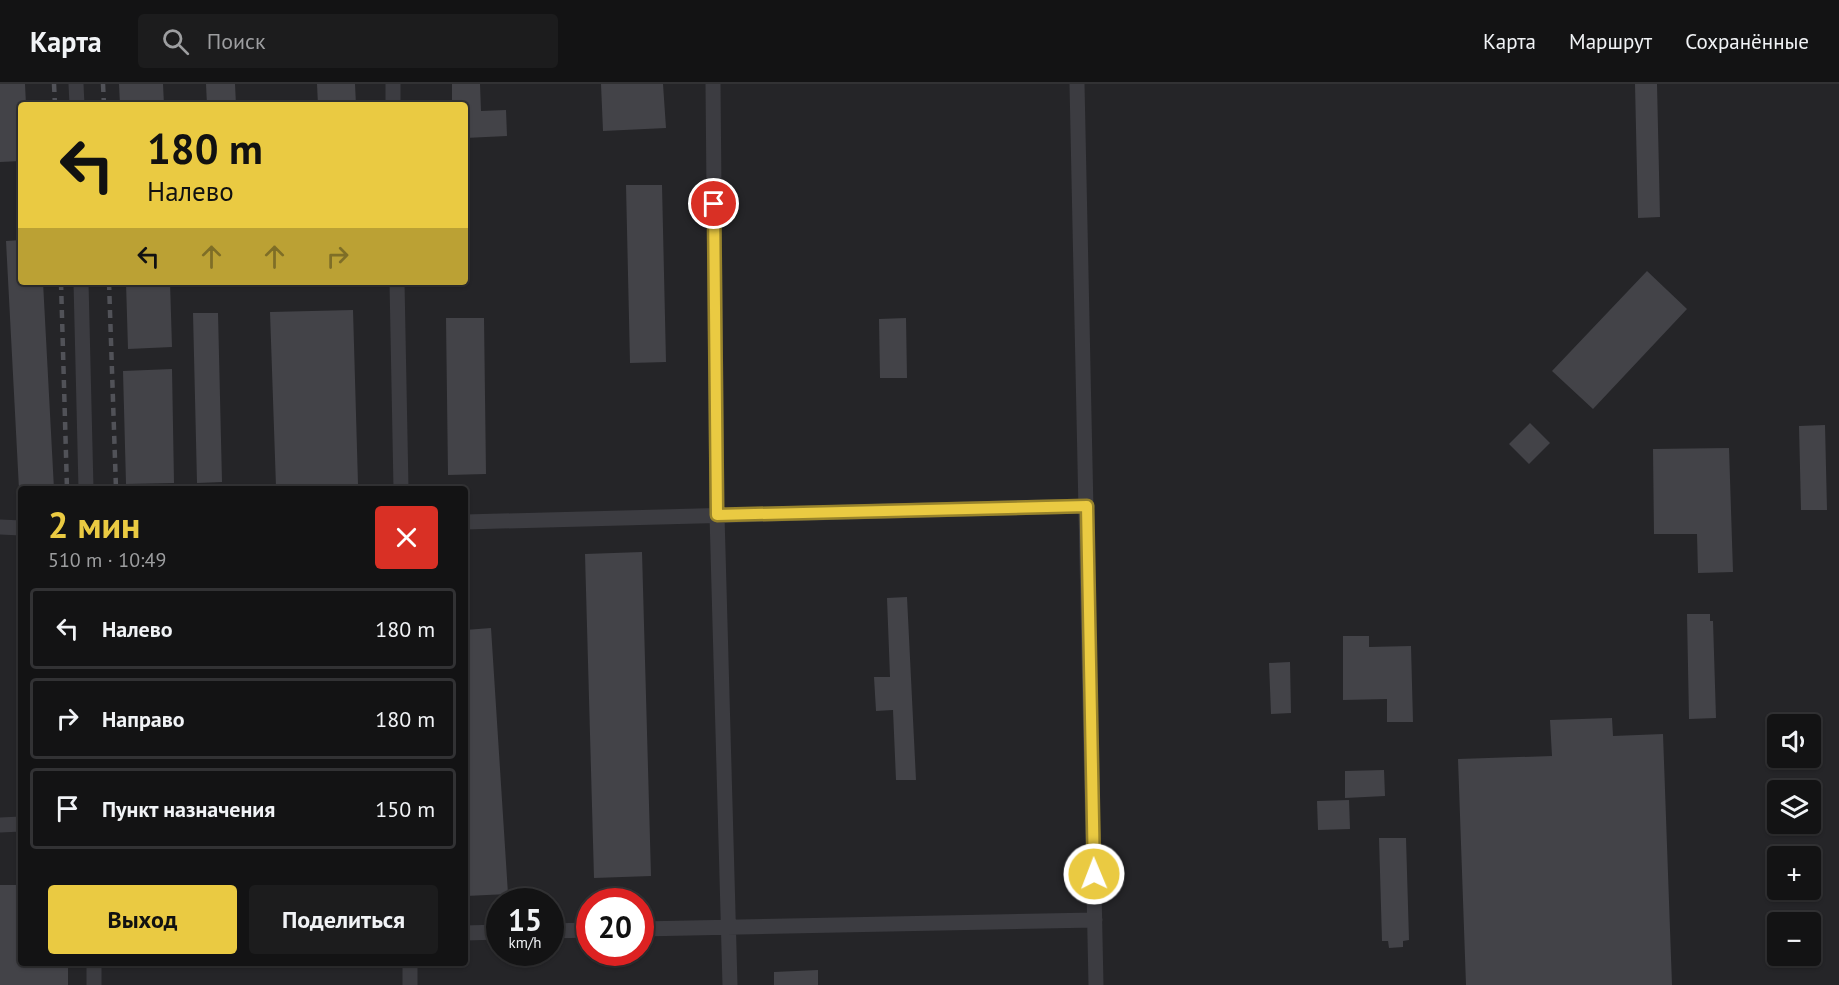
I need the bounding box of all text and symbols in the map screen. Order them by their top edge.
search box [138,14,558,68]
text: Карта [30,23,102,60]
icon: search [159,25,192,58]
text: Поиск [207,27,266,55]
text: Карта [1483,28,1536,55]
text: Маршрут [1569,28,1652,55]
text: Сохранённые [1685,28,1809,55]
text: 180 m [147,121,263,176]
icon: left [48,126,126,204]
text: Налево [147,174,234,208]
pin [688,178,739,229]
icon: arrive [697,187,730,220]
icon: left [132,240,165,273]
icon: ahead [195,240,228,273]
icon: ahead [258,240,291,273]
icon: right [321,240,354,273]
text: 2 мин [48,501,140,548]
button: close [375,506,438,569]
text: 510 m · 10:49 [48,547,166,573]
icon: left [51,612,84,645]
text: Налево [102,615,173,643]
text: 180 m [375,615,435,643]
icon: right [51,702,84,735]
text: Направо [102,705,185,733]
text: 180 m [375,705,435,733]
map controls [1767,714,1821,966]
button: sound [1767,714,1821,768]
button: layers [1767,780,1821,834]
icon: arrive [51,792,84,825]
text: Пункт назначения [102,795,275,823]
text: 150 m [375,795,435,823]
position arrow [1062,842,1126,906]
button: + [1767,846,1821,900]
button: Выход [48,885,237,954]
button: Поделиться [249,885,438,954]
speed limit sign: 20 [576,888,654,966]
text: 15 [508,900,542,939]
button: − [1767,912,1821,966]
text: km/h [509,933,541,952]

